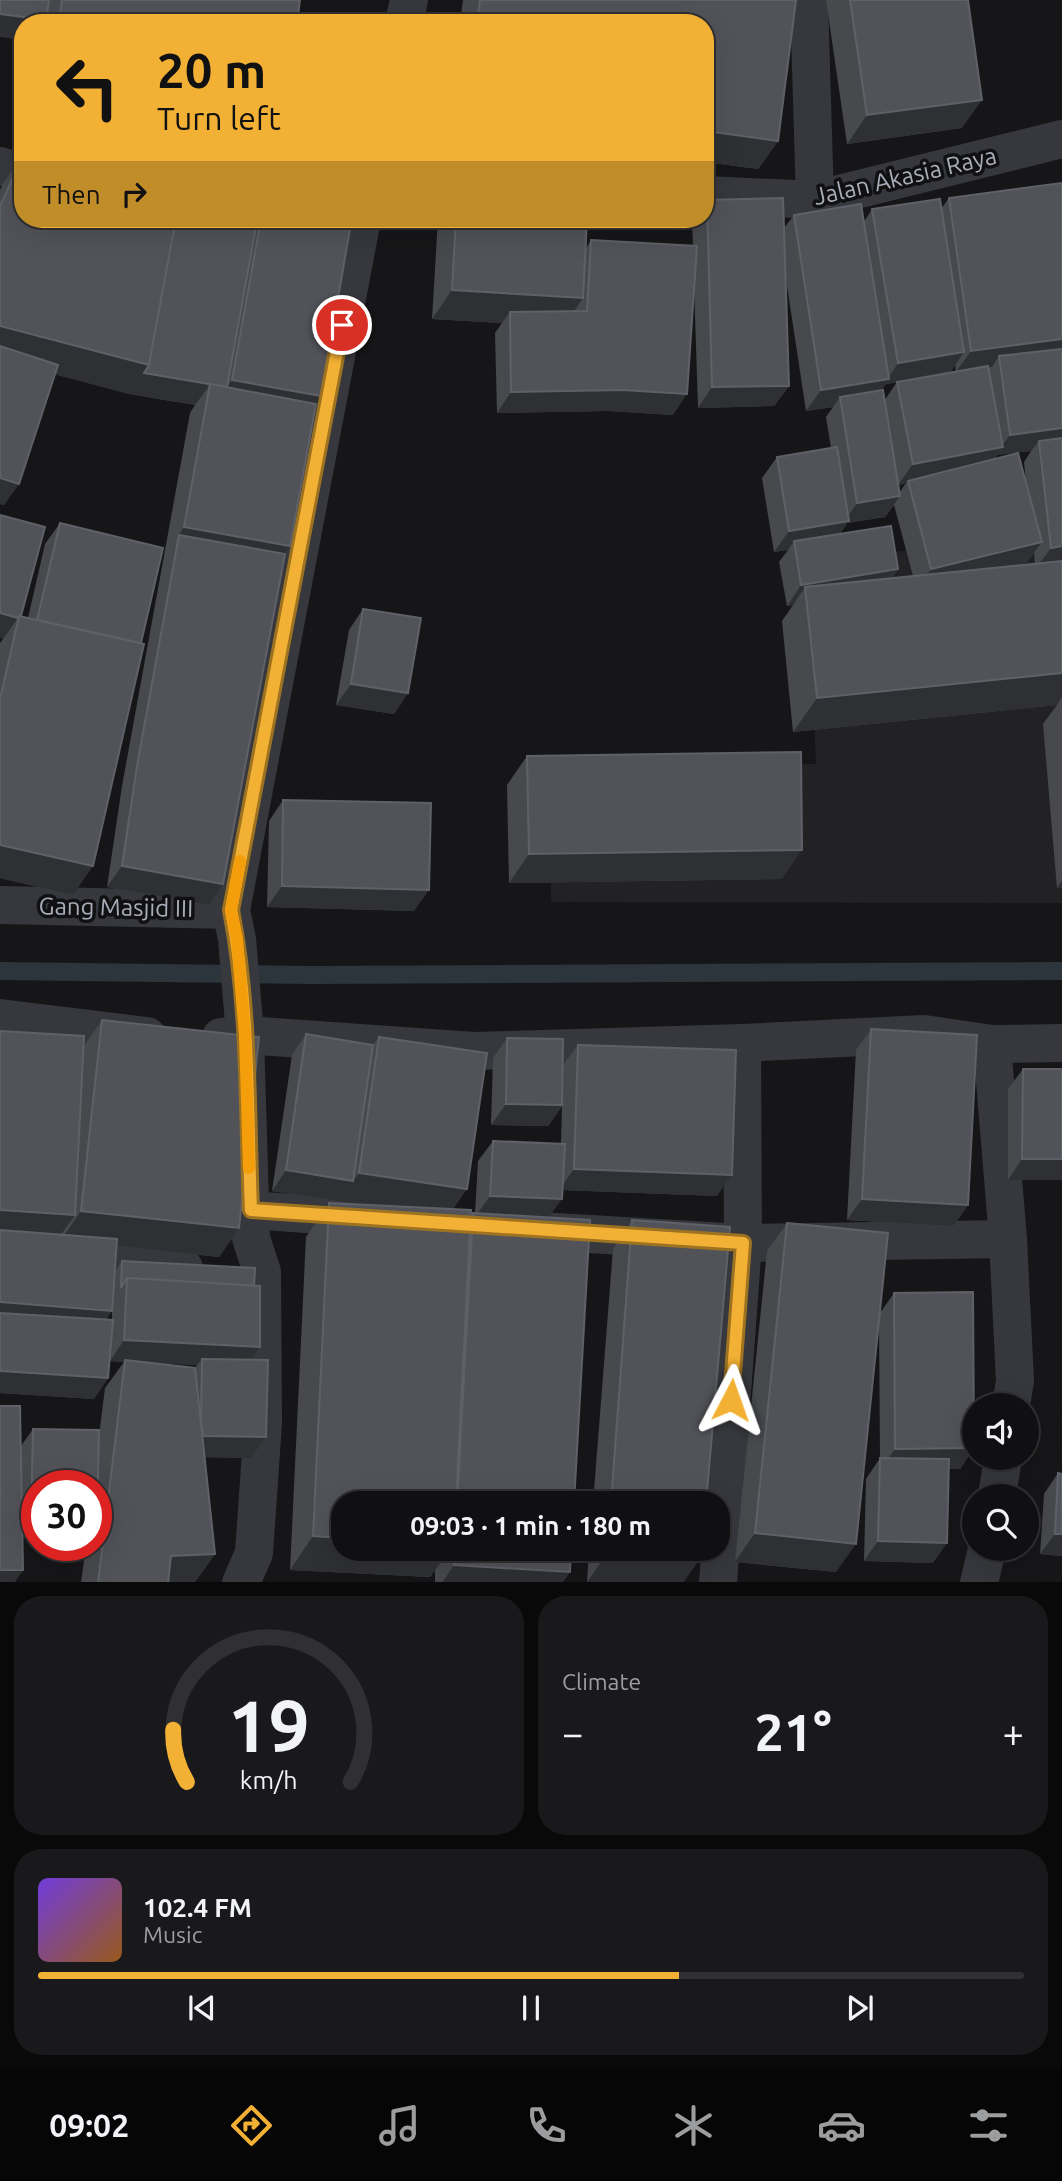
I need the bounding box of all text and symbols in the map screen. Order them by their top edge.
icon: left [42,42,133,133]
text: 20 m [157,42,266,97]
text: Turn left [157,100,281,136]
street label: Jalan Akasia Raya [811,142,999,210]
icon: right [115,175,153,213]
text: Then [42,180,101,209]
pin [312,295,372,355]
icon: arrive [323,306,361,344]
street label: Gang Masjid III [39,892,193,922]
position arrow [694,1363,768,1437]
map controls [962,1393,1039,1561]
button: sound [962,1393,1039,1470]
speed limit sign: 30 [21,1470,112,1561]
button: search [962,1484,1039,1561]
text: 09:03 · 1 min · 180 m [410,1511,651,1540]
text: Climate [562,1669,641,1694]
text: 19 [228,1684,310,1766]
text: 21° [754,1703,832,1761]
text: − [562,1712,583,1754]
text: + [1003,1712,1024,1754]
text: km/h [240,1765,298,1793]
text: 102.4 FM [143,1893,252,1922]
text: Music [143,1922,202,1947]
icon: previous [183,1989,221,2027]
icon: pause [512,1989,550,2027]
icon: next [841,1989,879,2027]
icon: directions [227,2101,276,2150]
icon: music [375,2101,424,2150]
icon: phone [522,2101,571,2150]
icon: climate [669,2101,718,2150]
icon: car [817,2101,866,2150]
icon: filters [964,2101,1013,2150]
text: 09:02 [49,2107,129,2143]

